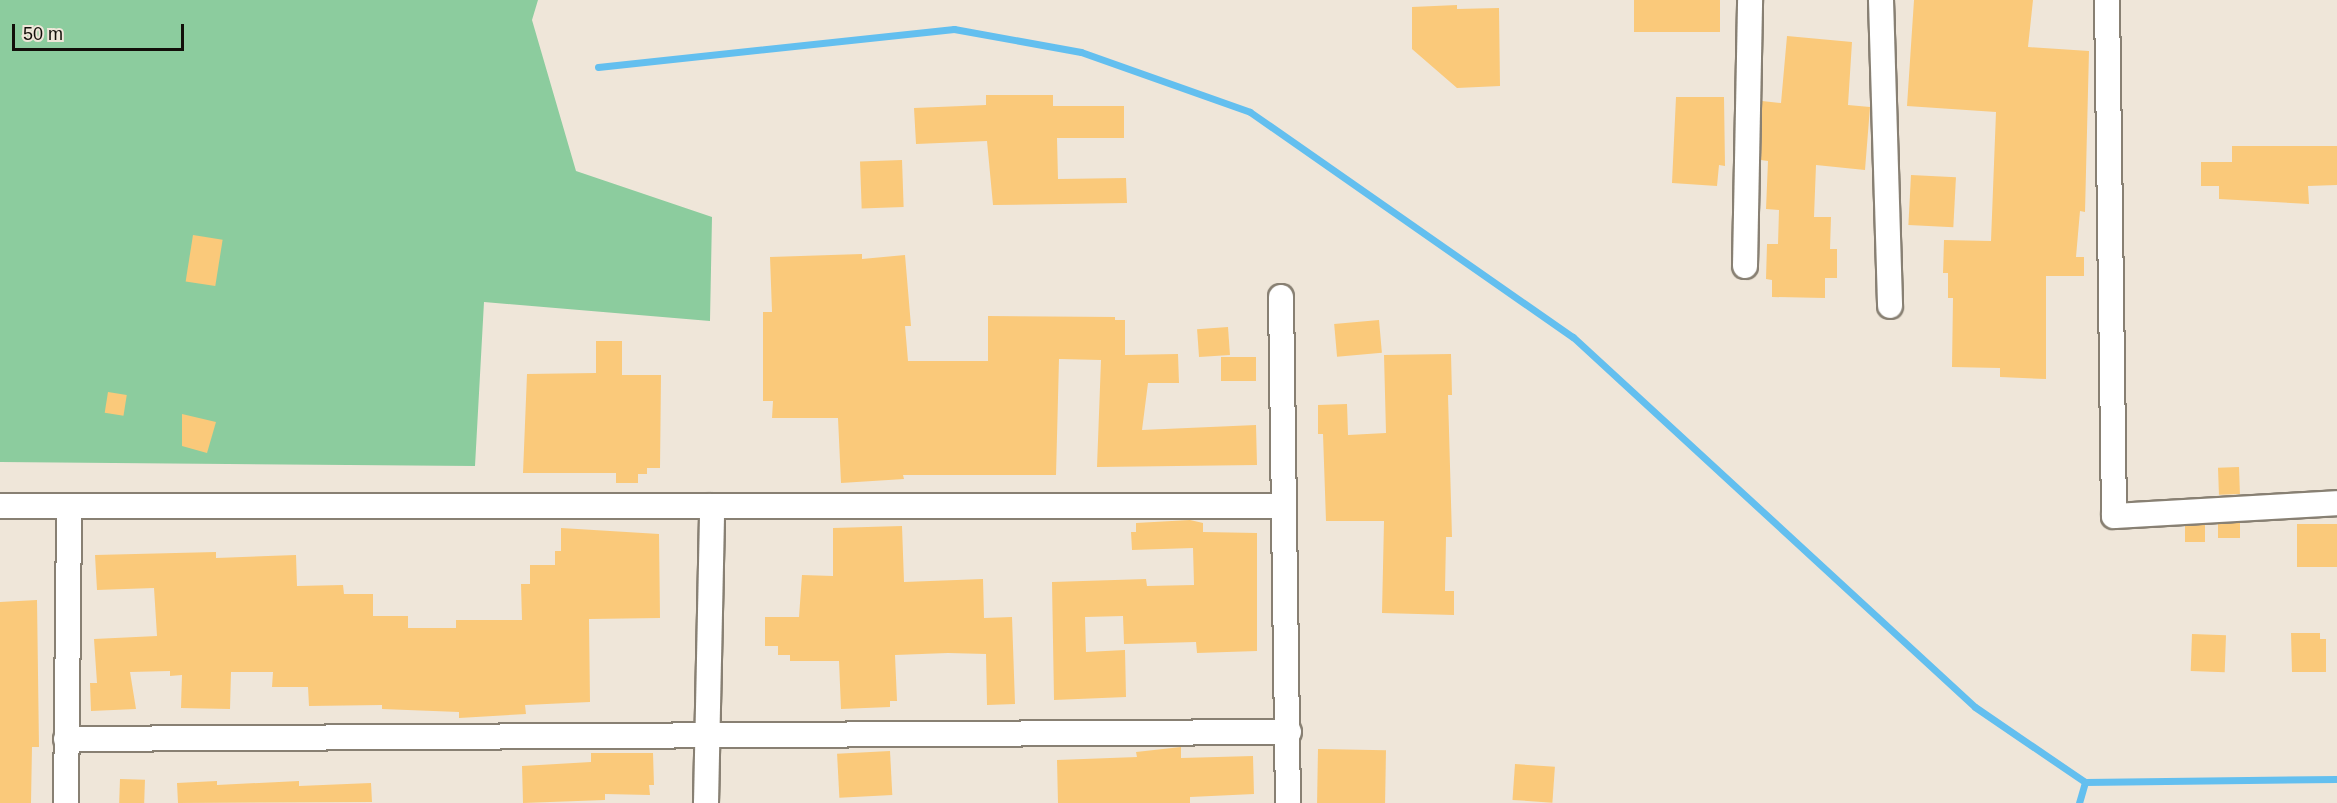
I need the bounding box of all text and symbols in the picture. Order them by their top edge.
scale bar [15,12,188,50]
text: 50 m [23,24,63,44]

